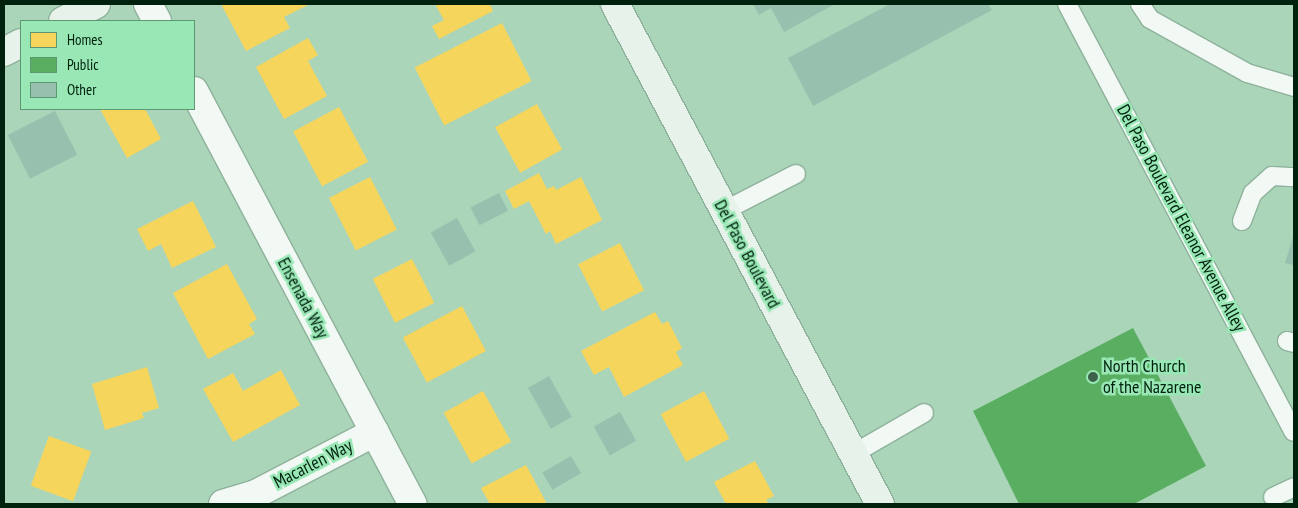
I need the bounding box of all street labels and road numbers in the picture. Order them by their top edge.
street label: Del Paso Boulevard Eleanor Avenue Alley [1112,101,1250,335]
street label: Del Paso Boulevard [709,196,785,312]
street label: Ensenada Way [273,254,333,342]
street label: Macarlen Way [270,435,356,493]

